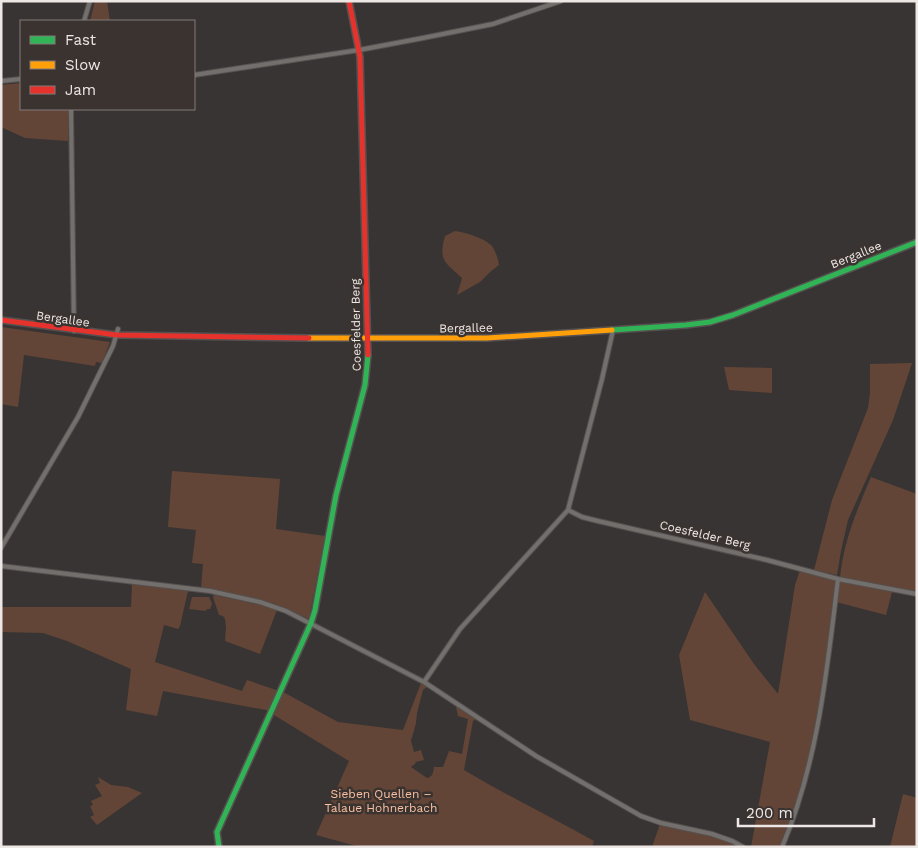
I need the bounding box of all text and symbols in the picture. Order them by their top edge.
legend [20,20,195,110]
text: Fast [65,31,97,49]
text: Slow [65,56,101,74]
text: Jam [65,81,96,99]
street label: Bergallee [828,238,884,272]
street label: Coesfelder Berg [348,278,364,371]
street label: Bergallee [35,308,91,330]
street label: Bergallee [439,321,493,335]
street label: Coesfelder Berg [658,518,752,552]
park label: Sieben Quellen – Talaue Hohnerbach [325,787,437,815]
scale bar [738,796,874,828]
text: 200 m [746,804,793,822]

